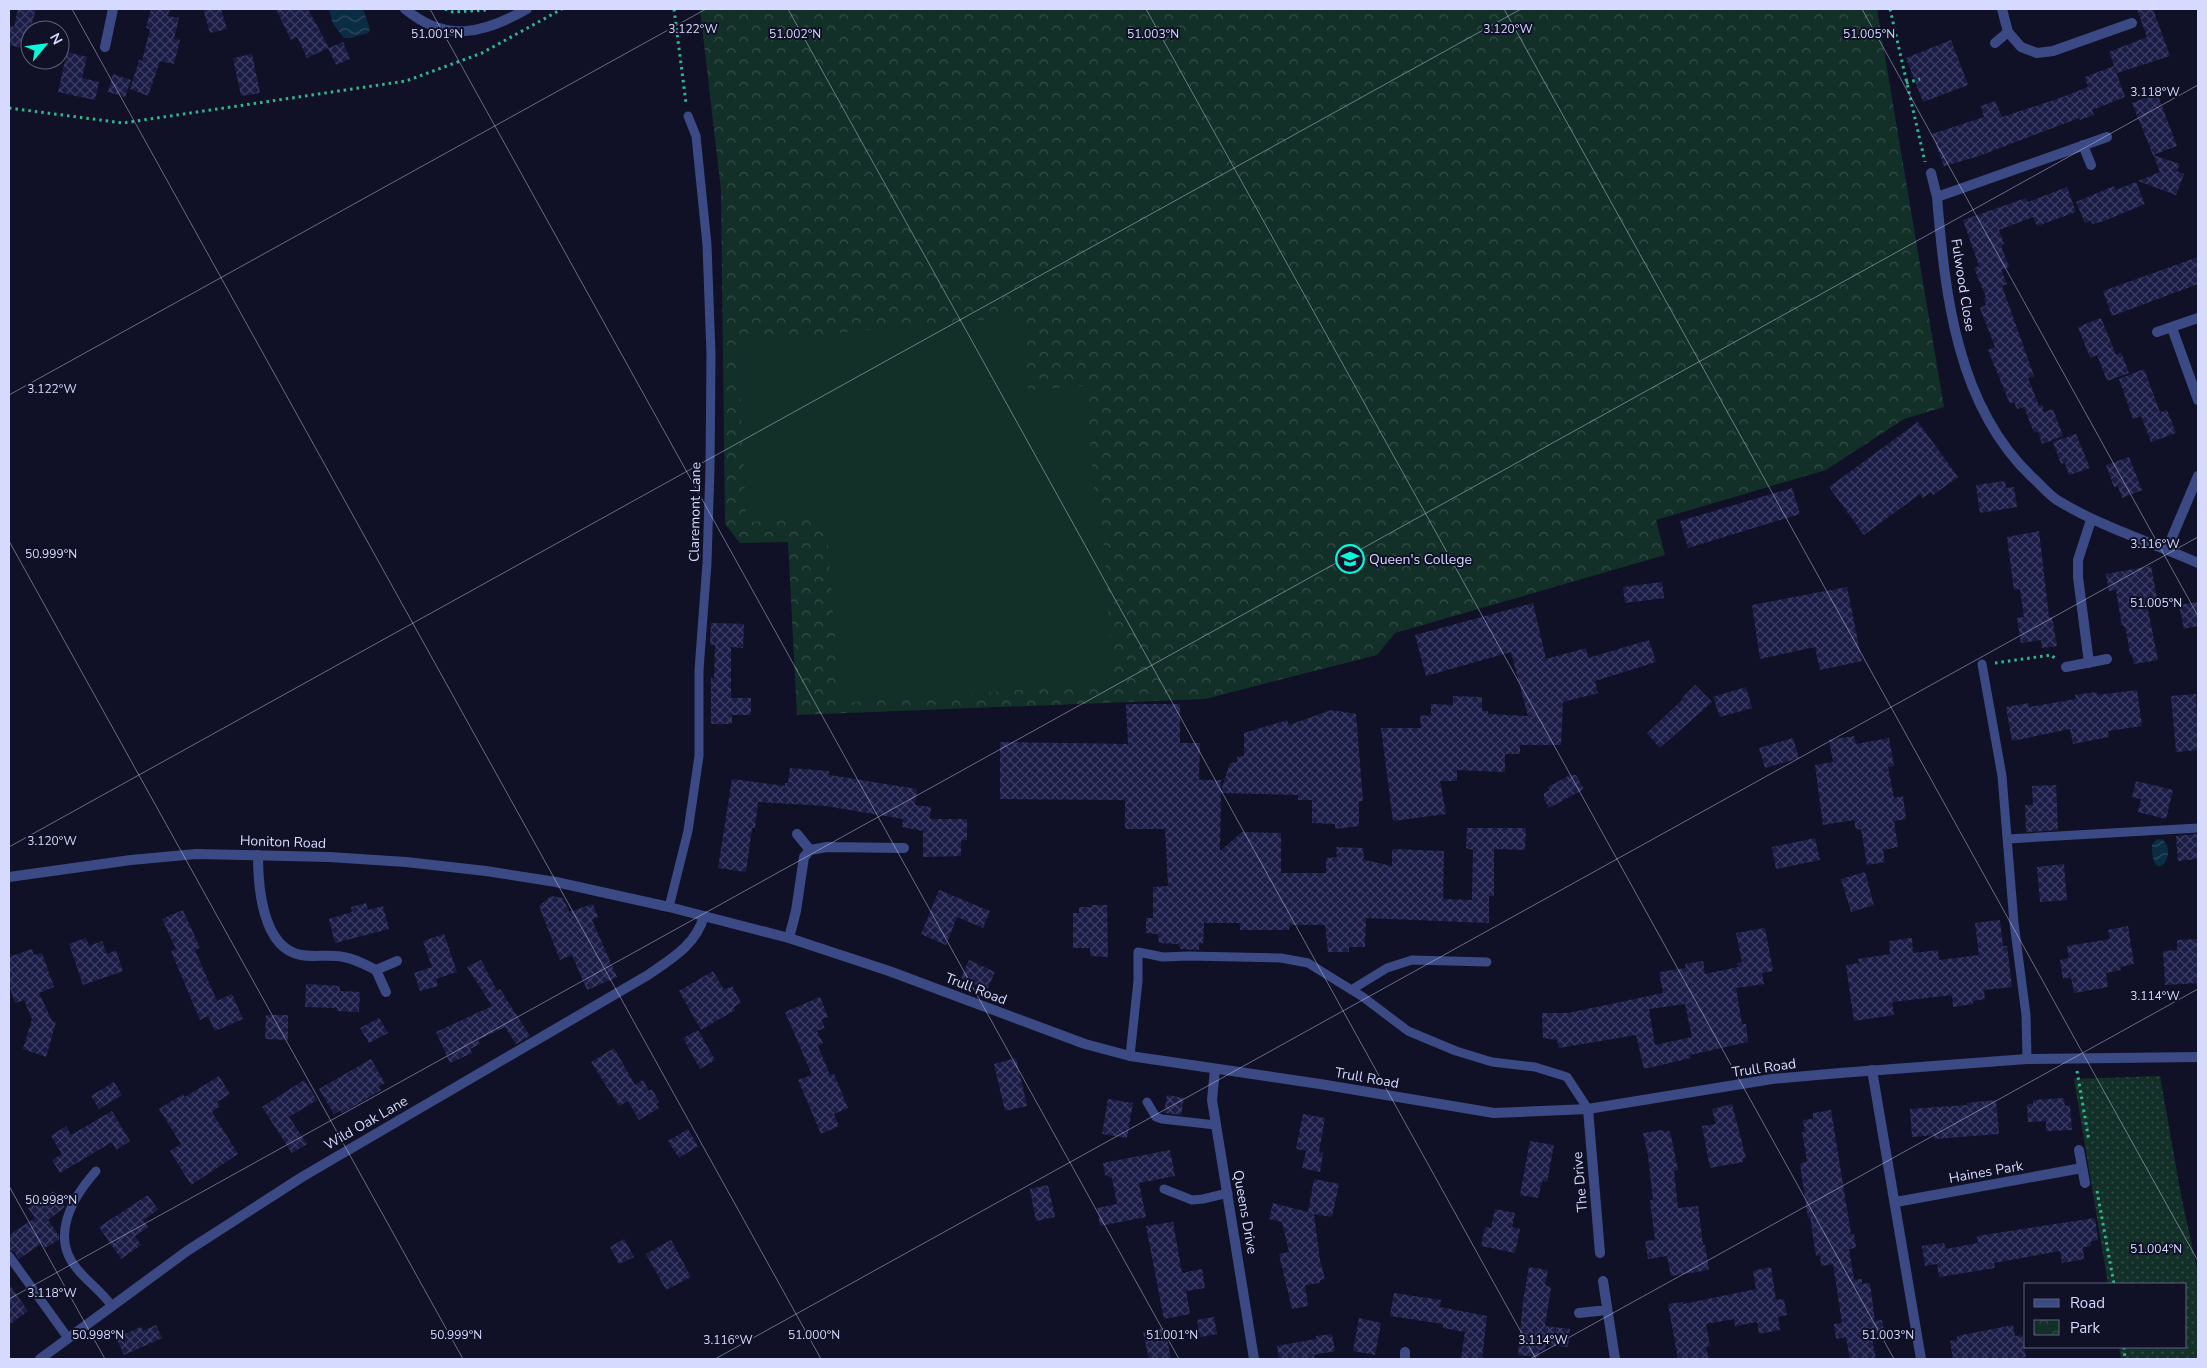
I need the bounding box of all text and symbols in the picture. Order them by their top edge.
north arrow [20,20,70,70]
text: 3.122°W [668,21,718,37]
text: 3.120°W [1483,21,1533,37]
text: 51.001°N [411,26,463,42]
text: 51.002°N [769,26,821,42]
text: 51.003°N [1127,26,1179,42]
text: 51.005°N [1843,26,1895,42]
text: N [45,30,67,48]
text: 3.118°W [2130,84,2180,100]
street label: Fulwood Close [1946,237,1980,333]
text: 3.122°W [27,381,77,397]
street label: Claremont Lane [685,462,705,562]
text: 3.116°W [2130,536,2180,552]
school or university icon: Queen's College [1335,544,1365,574]
text: 50.999°N [25,546,77,562]
place label: Queen's College [1369,550,1472,569]
text: 51.005°N [2130,595,2182,611]
street label: Honiton Road [240,831,326,853]
text: 3.120°W [27,833,77,849]
street label: Trull Road [942,969,1010,1009]
text: 3.114°W [2130,988,2180,1004]
street label: Trull Road [1731,1054,1797,1082]
street label: Trull Road [1333,1063,1401,1093]
street label: Wild Oak Lane [321,1091,411,1155]
street label: The Drive [1568,1151,1592,1213]
street label: Haines Park [1947,1156,2026,1188]
street label: Queens Drive [1228,1169,1262,1255]
text: 50.998°N [25,1192,77,1208]
text: 51.004°N [2130,1241,2182,1257]
legend [2024,1283,2187,1348]
text: 3.118°W [27,1285,77,1301]
text: Road [2070,1293,2105,1313]
text: Park [2070,1318,2100,1338]
text: 50.998°N [72,1327,124,1343]
text: 50.999°N [430,1327,482,1343]
text: 51.000°N [788,1327,840,1343]
text: 51.001°N [1146,1327,1198,1343]
text: 51.003°N [1862,1327,1914,1343]
text: 3.116°W [703,1332,753,1348]
text: 3.114°W [1518,1332,1568,1348]

